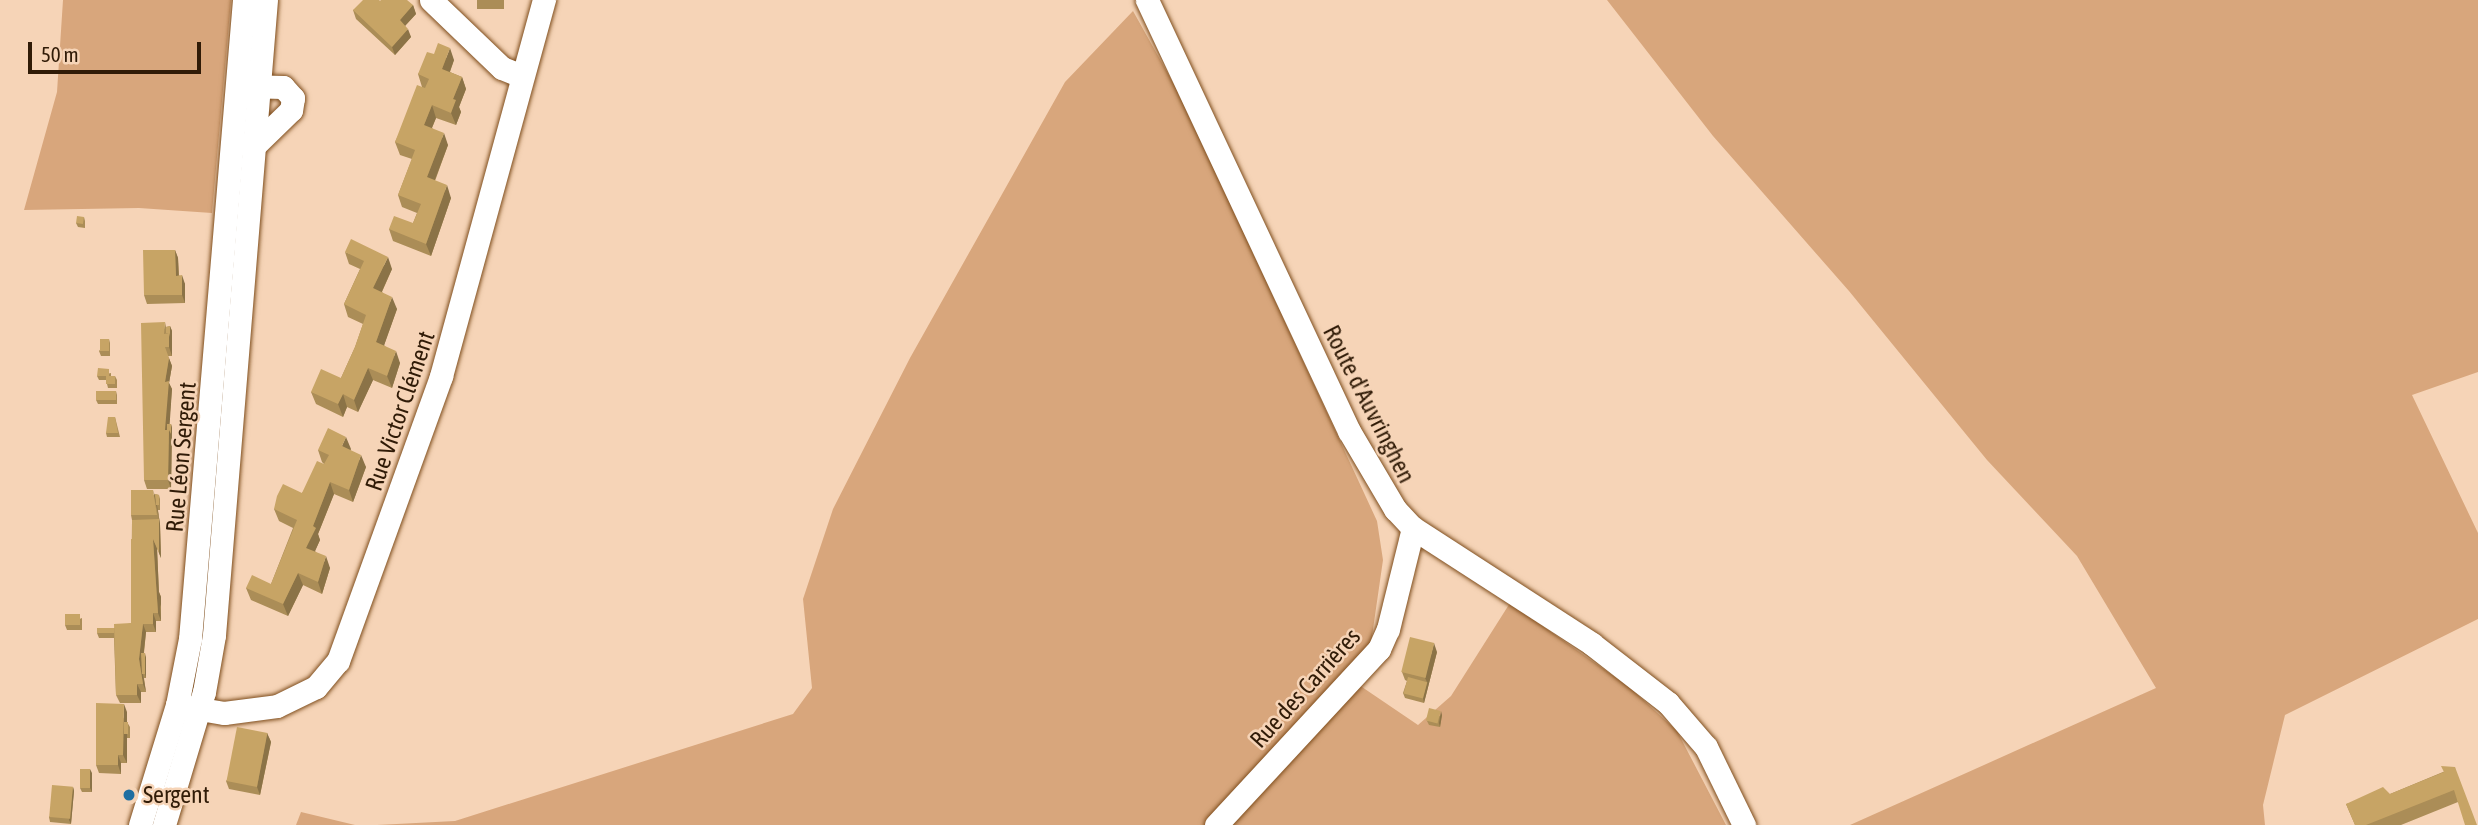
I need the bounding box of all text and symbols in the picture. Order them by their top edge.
scale bar [32,28,205,72]
text: 50 m [41,42,79,66]
street label: Route d'Auvringhen [1317,320,1421,488]
street label: Rue Victor Clément [359,327,441,495]
street label: Rue Léon Sergent [160,381,202,533]
street label: Rue des Carrières [1244,622,1366,754]
place label: Sergent [143,781,210,809]
marker: Sergent [121,787,137,803]

